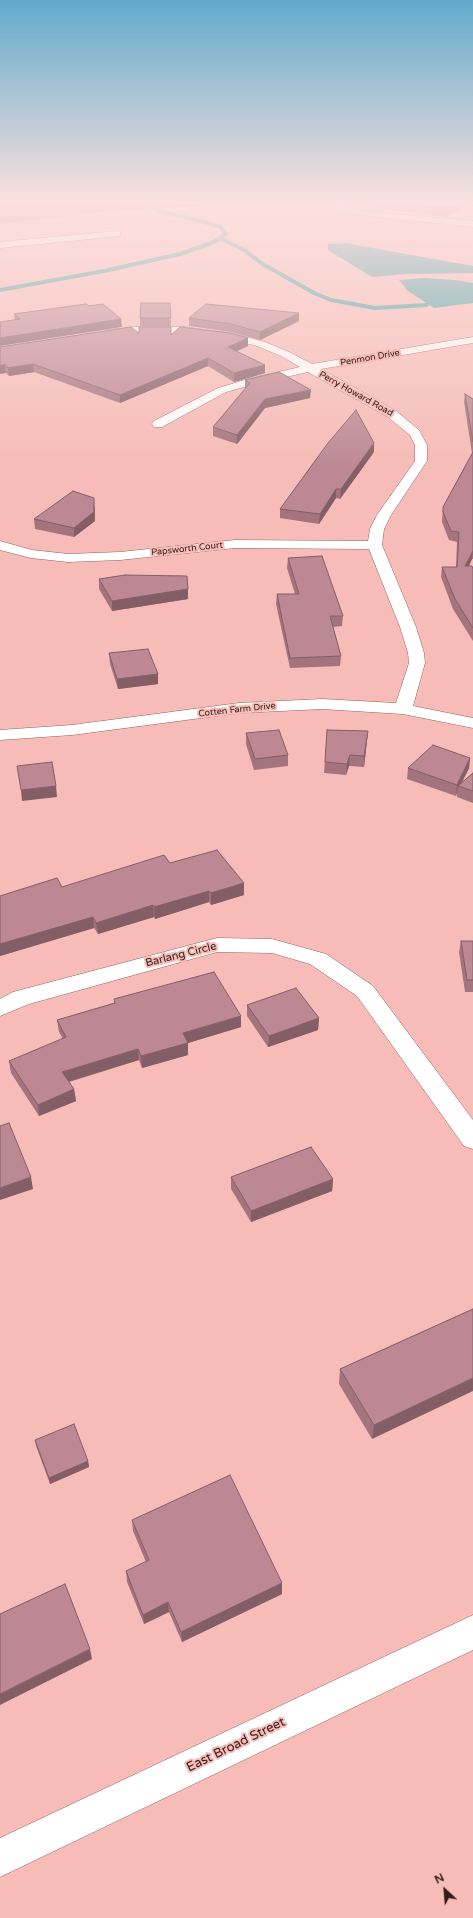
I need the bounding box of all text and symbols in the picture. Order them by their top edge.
street label: Penmon Drive [339,347,401,369]
street label: Perry Howard Road [317,369,395,419]
street label: Papsworth Court [151,540,223,558]
street label: Cotten Farm Drive [198,701,276,719]
street label: Barlang Circle [144,940,218,970]
street label: East Broad Street [184,1714,288,1776]
north arrow [425,1870,465,1910]
text: N [433,1871,446,1887]

